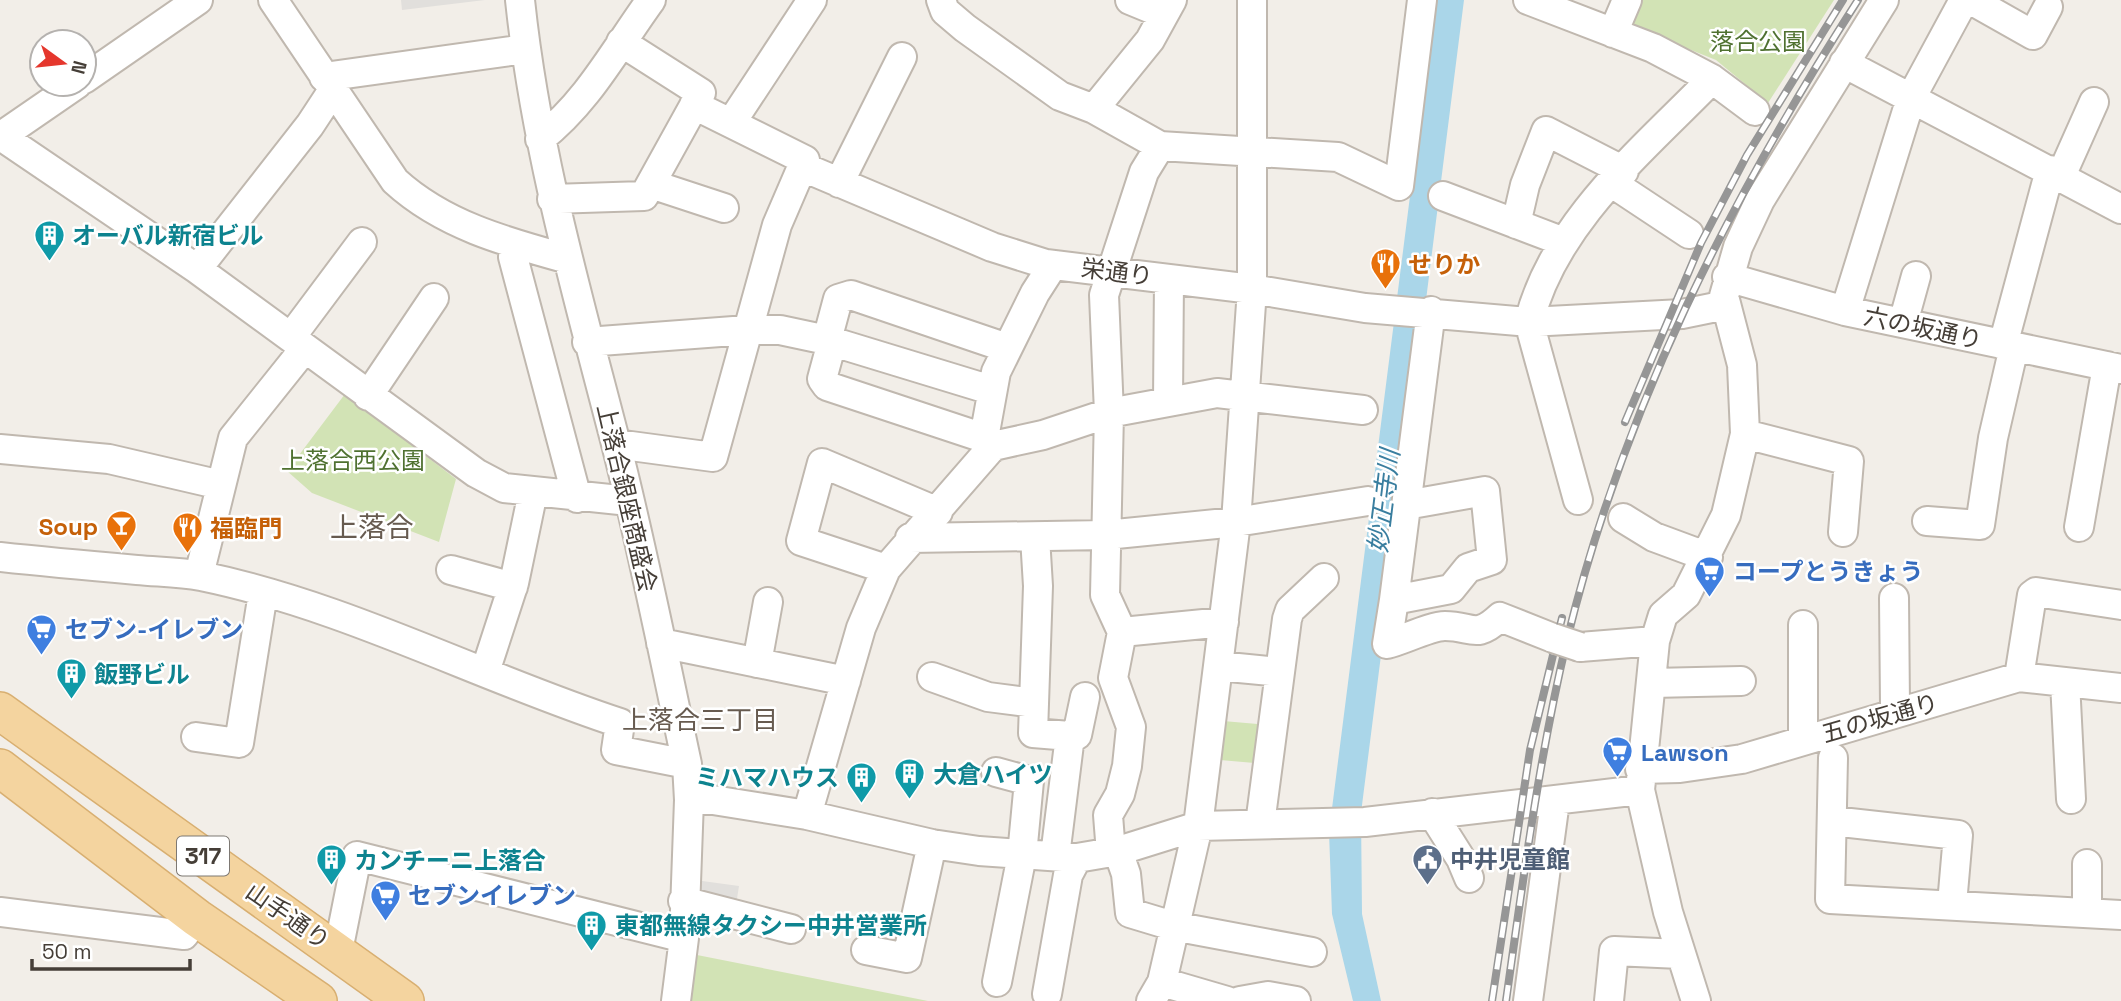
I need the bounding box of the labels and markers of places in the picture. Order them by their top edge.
building icon: オーバル新宿ビル [32,218,66,262]
place label: オーバル新宿ビル [72,220,264,251]
restaurant icon: せりか [1368,247,1402,291]
place label: せりか [1408,249,1480,280]
bar icon: Soup [104,509,138,553]
place label: Soup [39,511,98,542]
restaurant icon: 福臨門 [170,511,204,555]
place label: 福臨門 [210,513,282,544]
supermarket icon: コープとうきょう [1693,554,1727,598]
place label: コープとうきょう [1733,556,1924,587]
supermarket icon: セブン-イレブン [25,612,59,656]
place label: セブン-イレブン [65,614,243,645]
building icon: 飯野ビル [54,657,88,701]
place label: 飯野ビル [94,659,190,690]
supermarket icon: Lawson [1601,735,1635,779]
place label: Lawson [1641,737,1729,768]
building icon: 大倉ハイツ [893,757,927,801]
place label: 大倉ハイツ [933,759,1053,790]
building icon: ミハマハウス [845,760,879,804]
place label: ミハマハウス [695,762,839,793]
public building icon: 中井児童館 [1410,842,1444,886]
building icon: カンチーニ上落合 [314,843,348,887]
place label: 中井児童館 [1450,844,1570,875]
place label: カンチーニ上落合 [354,845,546,876]
supermarket icon: セブンイレブン [368,878,402,922]
place label: セブンイレブン [408,880,576,911]
building icon: 東都無線タクシー中井営業所 [575,908,609,952]
place label: 東都無線タクシー中井営業所 [615,910,927,941]

